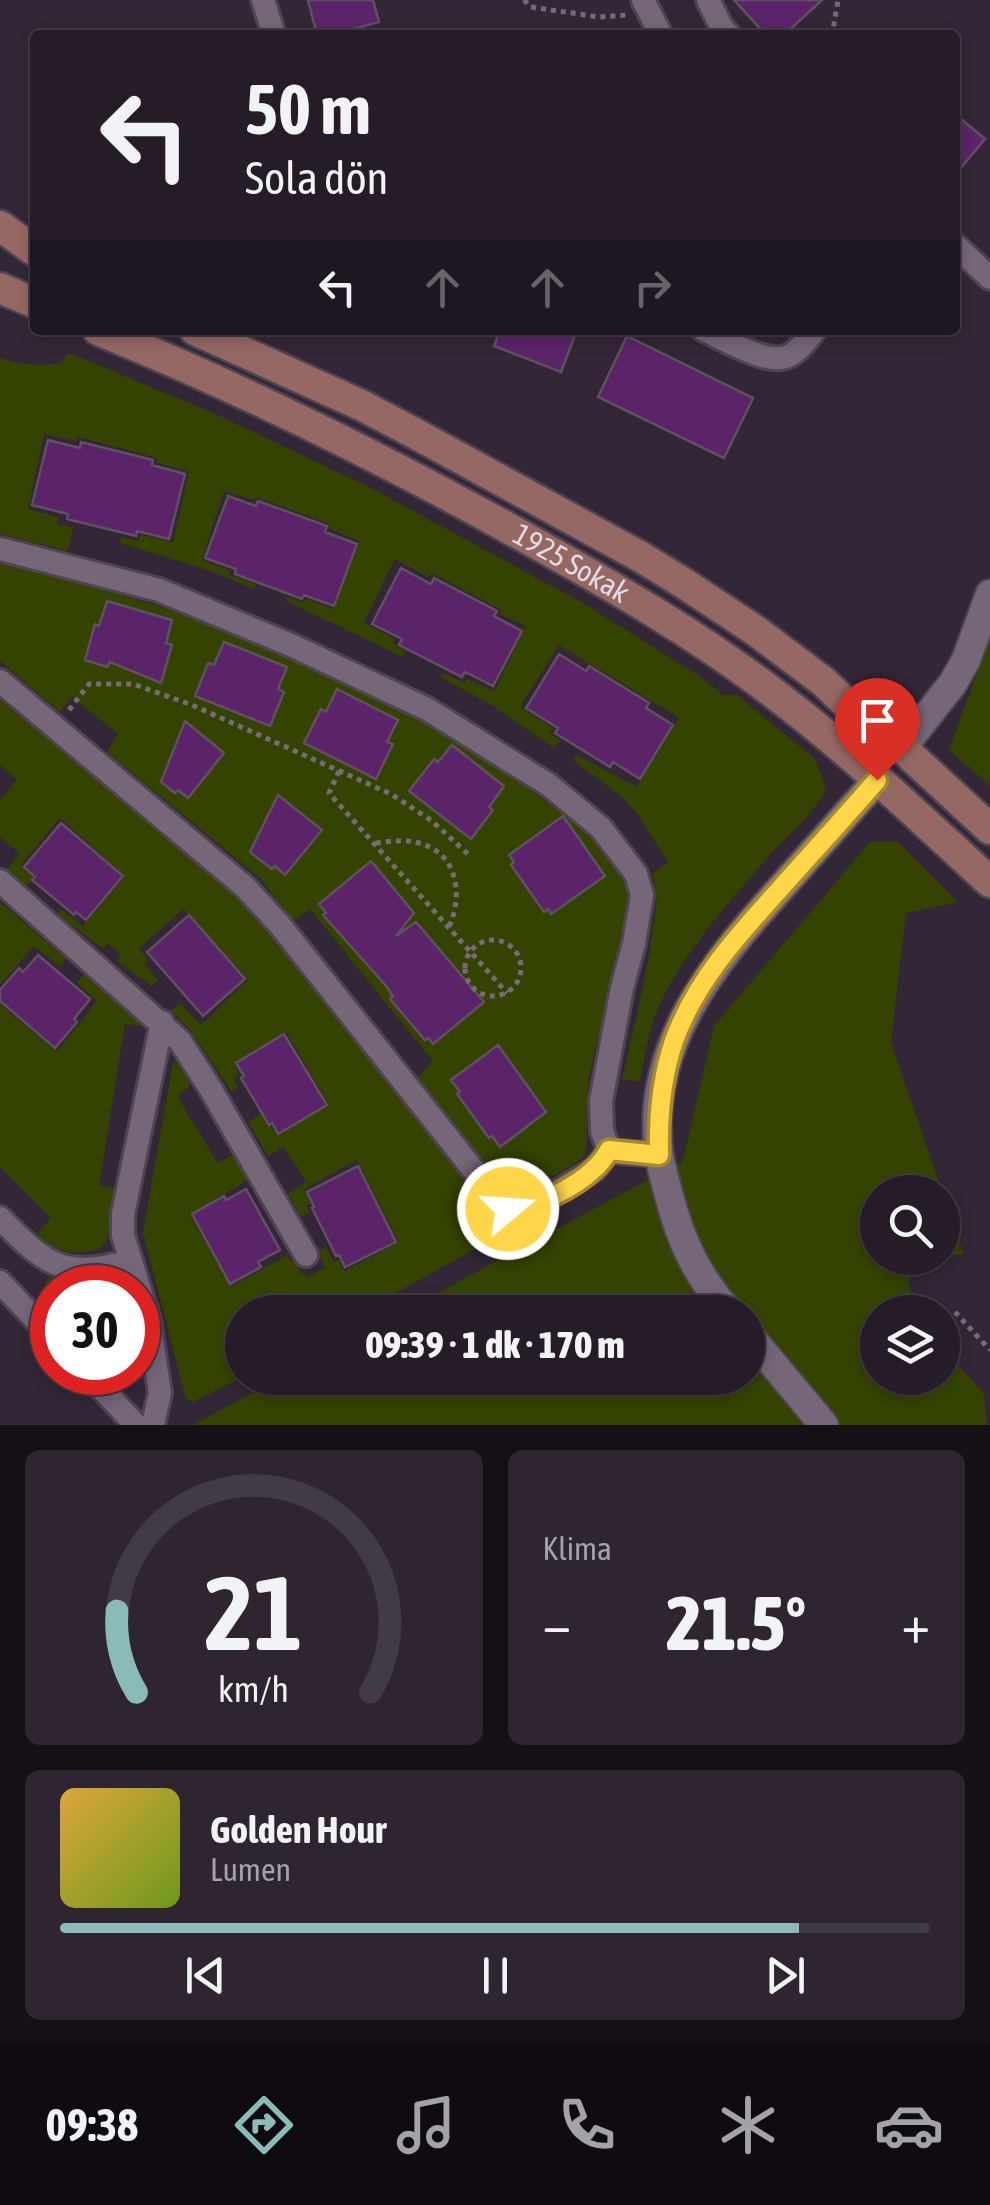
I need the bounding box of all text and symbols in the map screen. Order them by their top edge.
text: 50 m [245,69,371,149]
icon: left [80,70,210,200]
text: Sola dön [245,152,388,204]
icon: left [310,260,365,315]
icon: ahead [415,260,470,315]
icon: ahead [520,260,575,315]
icon: right [625,260,680,315]
street label: 1925 Sokak [508,516,636,609]
pin [835,678,920,781]
icon: arrive [850,693,905,748]
position arrow [456,1157,560,1261]
map controls [860,1175,960,1395]
button: search [860,1175,960,1275]
speed limit sign: 30 [30,1265,160,1395]
button: layers [860,1295,960,1395]
text: 09:39 · 1 dk · 170 m [365,1323,625,1366]
text: Klima [543,1530,612,1567]
text: 21 [205,1553,303,1672]
text: 21.5° [666,1580,806,1666]
text: − [543,1592,571,1655]
text: + [901,1592,930,1655]
text: km/h [218,1669,289,1710]
text: Golden Hour [210,1808,386,1851]
text: Lumen [210,1851,291,1888]
icon: previous [178,1948,233,2003]
icon: pause [468,1948,523,2003]
icon: next [758,1948,813,2003]
icon: directions [229,2090,299,2160]
icon: music [391,2090,461,2160]
icon: phone [552,2090,622,2160]
icon: climate [713,2090,783,2160]
icon: car [874,2090,944,2160]
text: 09:38 [46,2099,138,2151]

